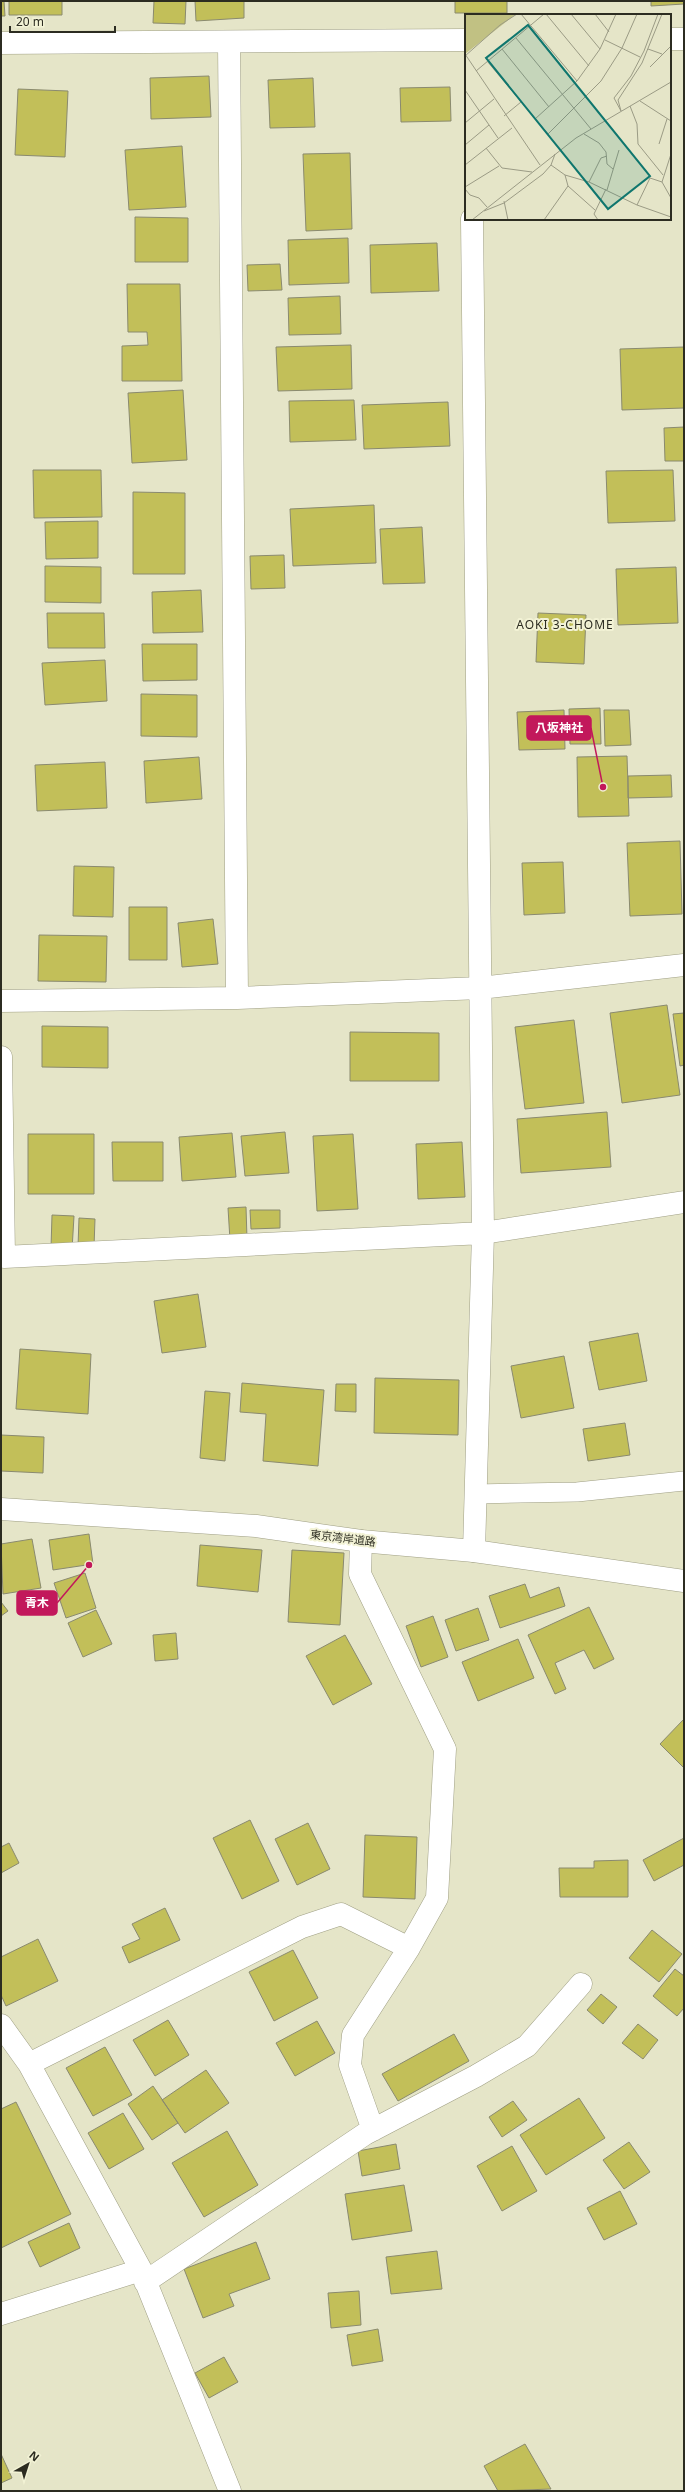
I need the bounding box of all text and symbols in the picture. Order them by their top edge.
scale bar [10,8,115,34]
text: 20 m [16,13,44,30]
inset map [465,14,671,220]
district label: AOKI 3-CHOME [516,616,614,633]
callout: 八坂神社 [527,716,591,740]
text: 八坂神社 [535,719,583,736]
street label: 東京湾岸道路 [309,1526,377,1549]
callout: 青木 [17,1591,57,1615]
text: 青木 [25,1594,49,1611]
north arrow [8,2444,48,2484]
text: N [26,2447,43,2464]

